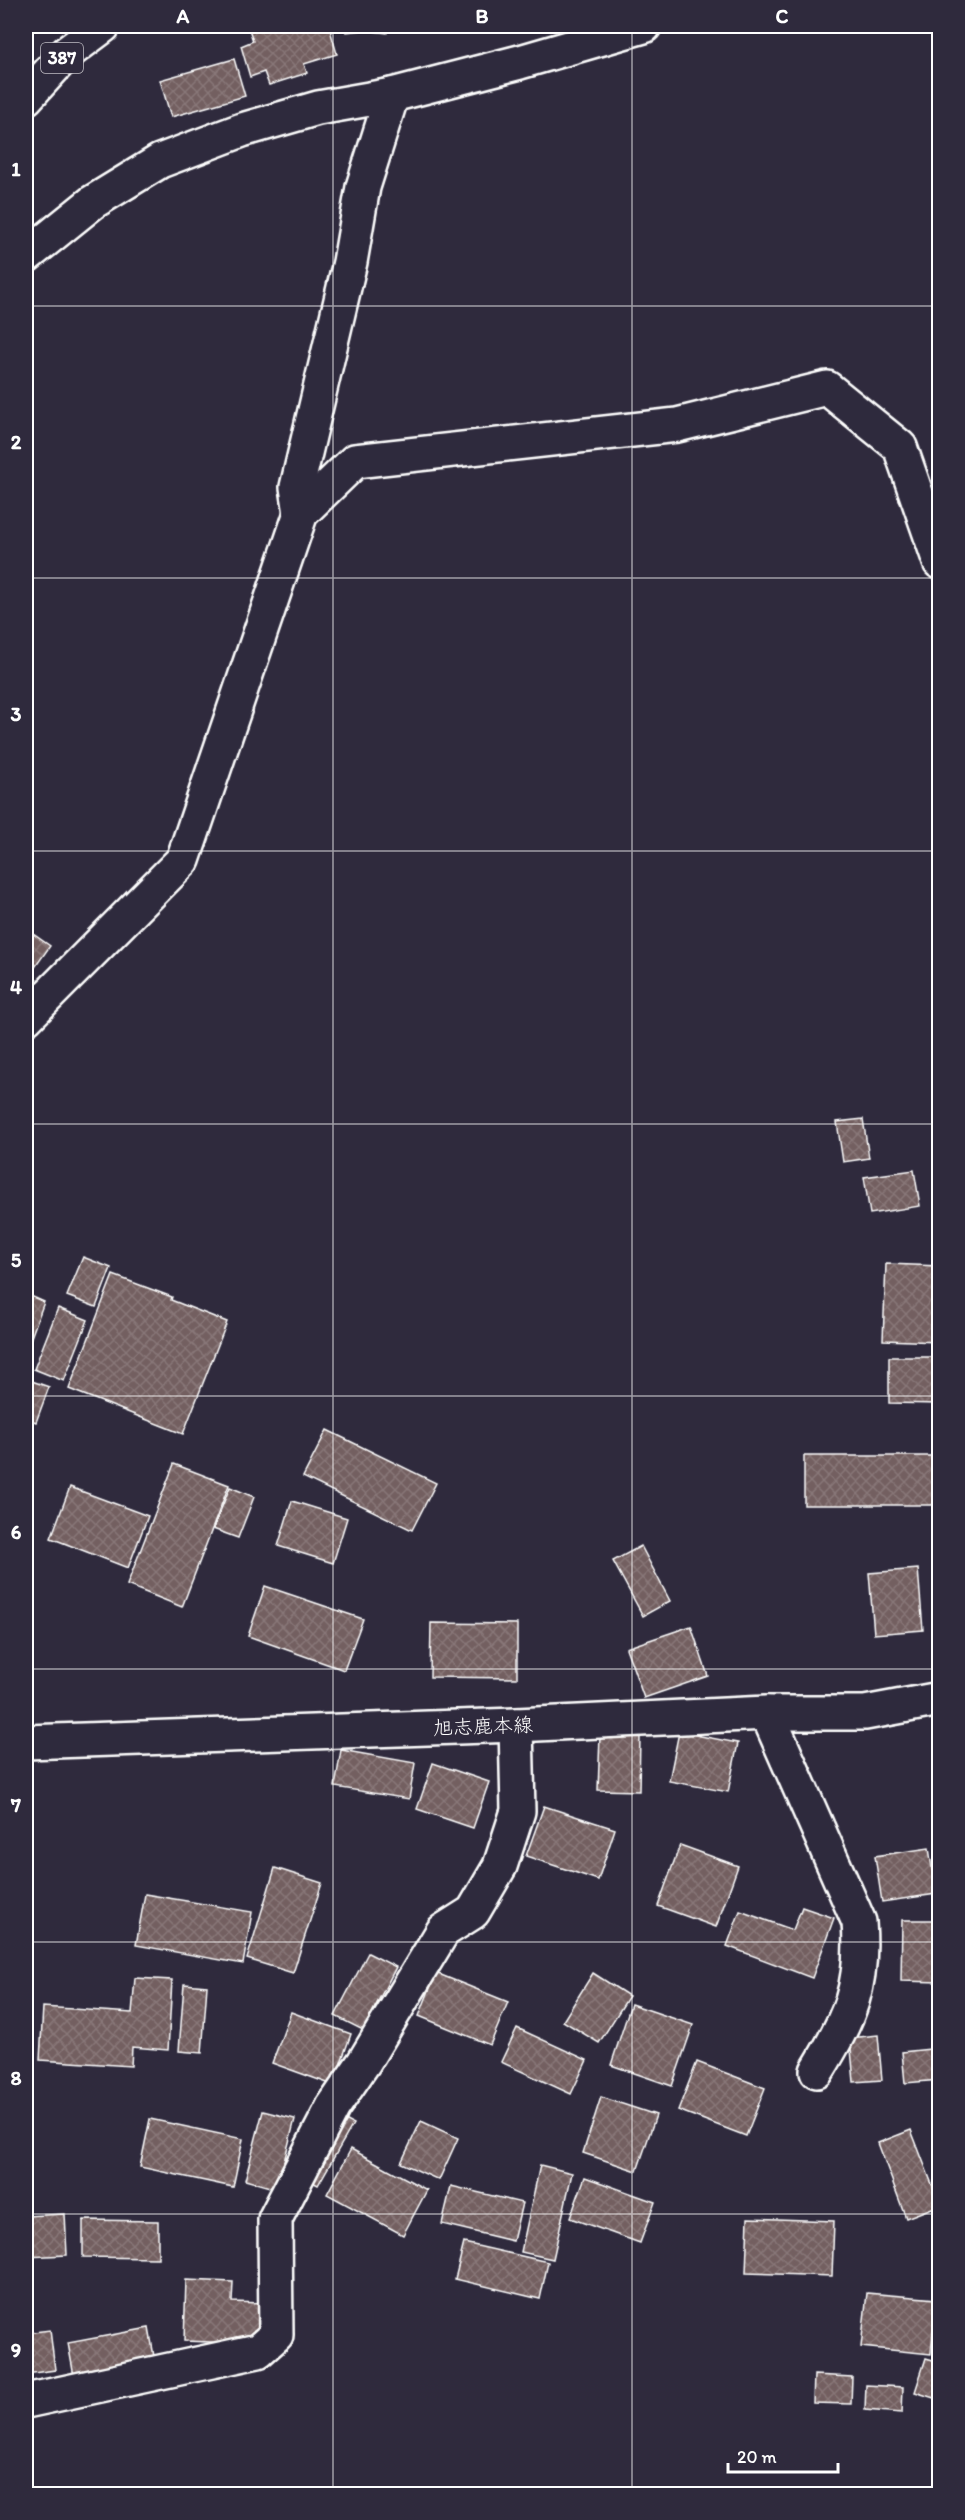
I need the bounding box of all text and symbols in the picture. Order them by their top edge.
text: A [176,4,190,28]
text: B [476,4,489,28]
text: C [776,4,789,28]
road number: 387 [41,43,83,73]
text: 1 [11,157,21,181]
text: 2 [11,430,22,454]
text: 3 [11,702,22,726]
text: 4 [10,975,22,999]
text: 5 [11,1248,22,1272]
text: 6 [11,1520,22,1544]
street label: 旭志鹿本線 [433,1712,533,1740]
text: 7 [10,1793,21,1817]
text: 8 [11,2066,22,2090]
text: 9 [11,2338,21,2362]
scale bar [728,2436,838,2474]
text: 20 m [737,2446,777,2468]

